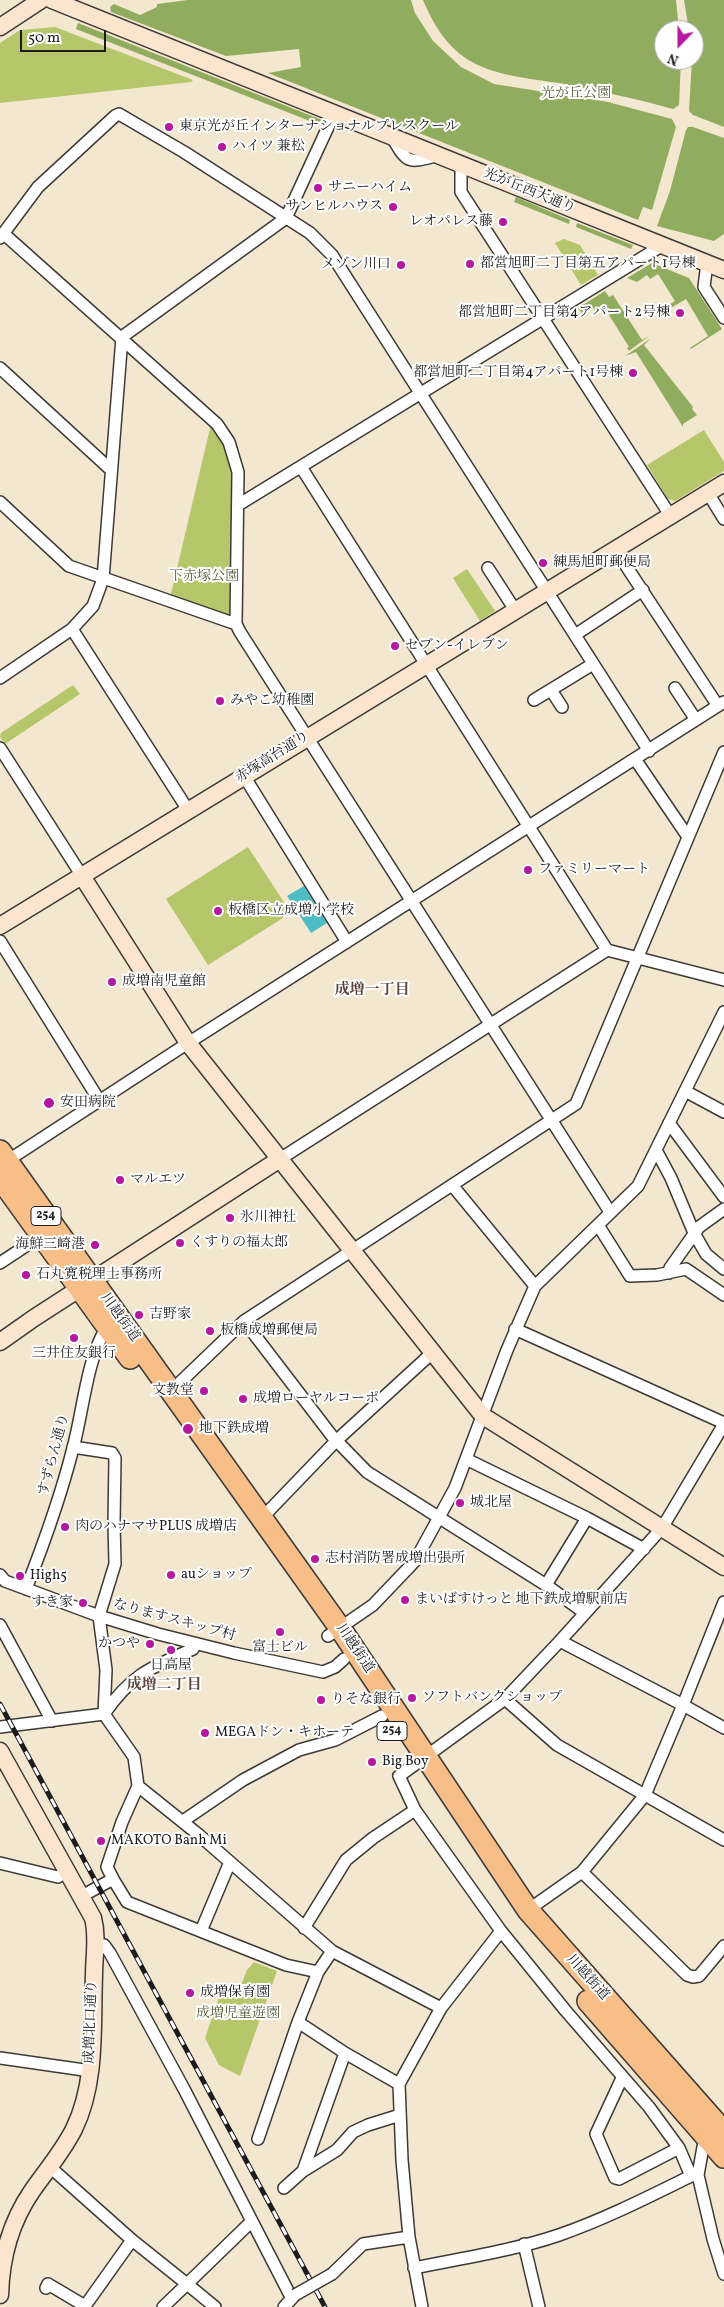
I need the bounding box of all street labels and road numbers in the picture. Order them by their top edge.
street label: 光が丘西大通り [480,166,578,218]
street label: 赤塚高台通り [233,729,313,787]
road number: 254 [31,1206,61,1226]
street label: 川越街道 [96,1290,142,1346]
street label: すずらん通り [36,1412,74,1498]
street label: なりますスキップ村 [111,1597,237,1645]
street label: 川越街道 [331,1621,377,1677]
road number: 254 [377,1722,407,1740]
street label: 川越街道 [562,1952,612,2004]
street label: 成増北口通り [82,1980,102,2064]

